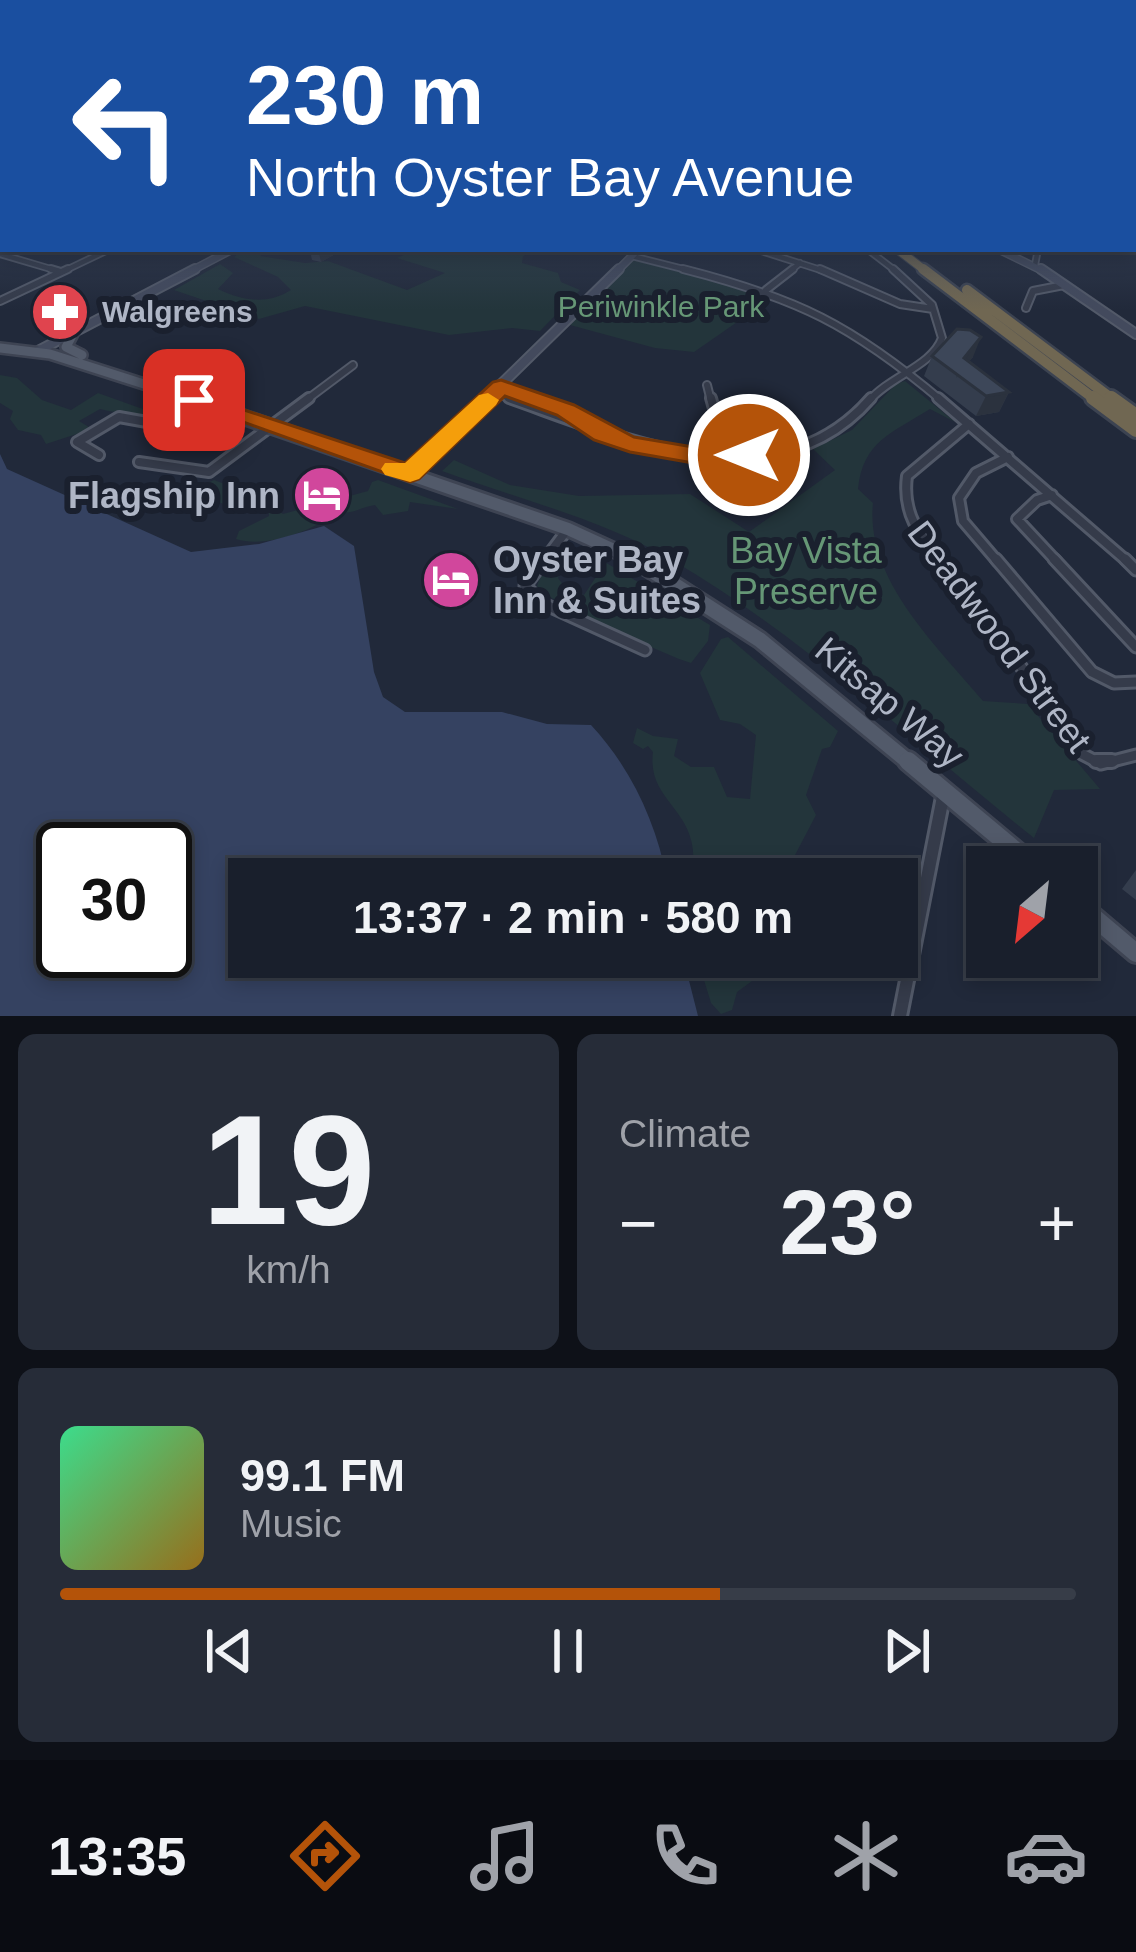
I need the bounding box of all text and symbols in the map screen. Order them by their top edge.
icon: left [48,48,204,204]
text: 230 m [246,48,484,142]
text: North Oyster Bay Avenue [246,147,854,207]
pharmacy icon: Walgreens [29,281,91,343]
park label: Periwinkle Park [558,290,765,323]
place label: Walgreens [102,295,253,328]
pin [143,349,245,451]
icon: arrive [161,367,227,433]
position arrow [686,392,812,518]
hotel icon: Flagship Inn [291,464,353,526]
place label: Flagship Inn [68,475,280,516]
street label: Deadwood Street [900,513,1100,760]
park label: Bay Vista Preserve [730,530,883,612]
place label: Oyster Bay Inn & Suites [493,539,701,621]
hotel icon: Oyster Bay Inn & Suites [420,549,482,611]
street label: Kitsap Way [807,629,972,776]
speed limit sign: 30 [36,822,192,978]
north arrow [966,846,1098,978]
map controls [966,846,1098,978]
text: 13:37 · 2 min · 580 m [353,892,793,943]
text: 19 [202,1083,375,1257]
text: Climate [619,1112,751,1155]
text: 23° [779,1173,916,1273]
text: − [619,1186,658,1260]
text: + [1037,1186,1076,1260]
text: km/h [246,1248,331,1291]
text: 99.1 FM [240,1450,405,1501]
text: Music [240,1502,342,1545]
icon: previous [196,1618,262,1684]
icon: pause [535,1618,601,1684]
icon: next [874,1618,940,1684]
icon: directions [283,1814,367,1898]
icon: music [463,1814,547,1898]
icon: phone [643,1814,727,1898]
icon: climate [824,1814,908,1898]
icon: car [1004,1814,1088,1898]
text: 13:35 [48,1826,186,1886]

